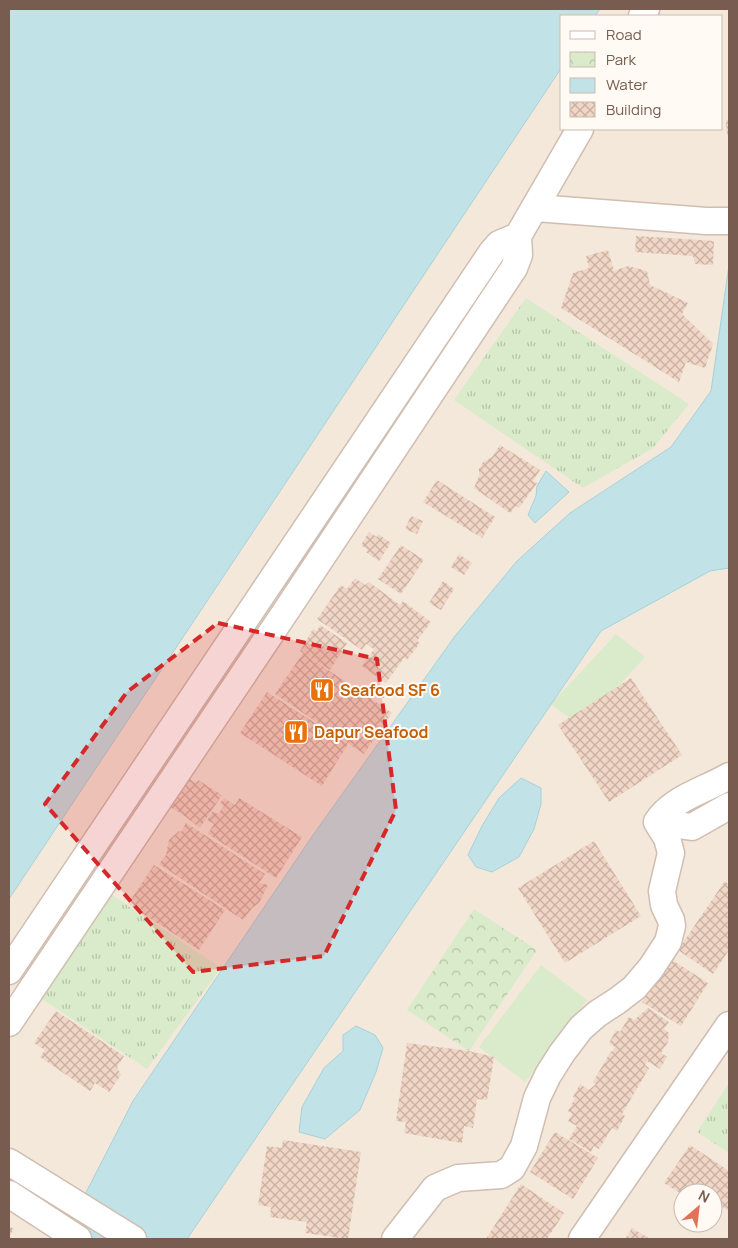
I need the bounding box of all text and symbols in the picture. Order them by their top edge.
legend [560,15,723,130]
text: Road [606,24,642,45]
text: Park [606,49,636,70]
text: Water [606,74,648,95]
text: Building [606,99,661,120]
restaurant icon: Seafood SF 6 [309,677,335,703]
place label: Seafood SF 6 [340,679,440,701]
restaurant icon: Dapur Seafood [283,719,309,745]
place label: Dapur Seafood [314,721,428,743]
north arrow [673,1183,723,1233]
text: N [695,1185,713,1207]

